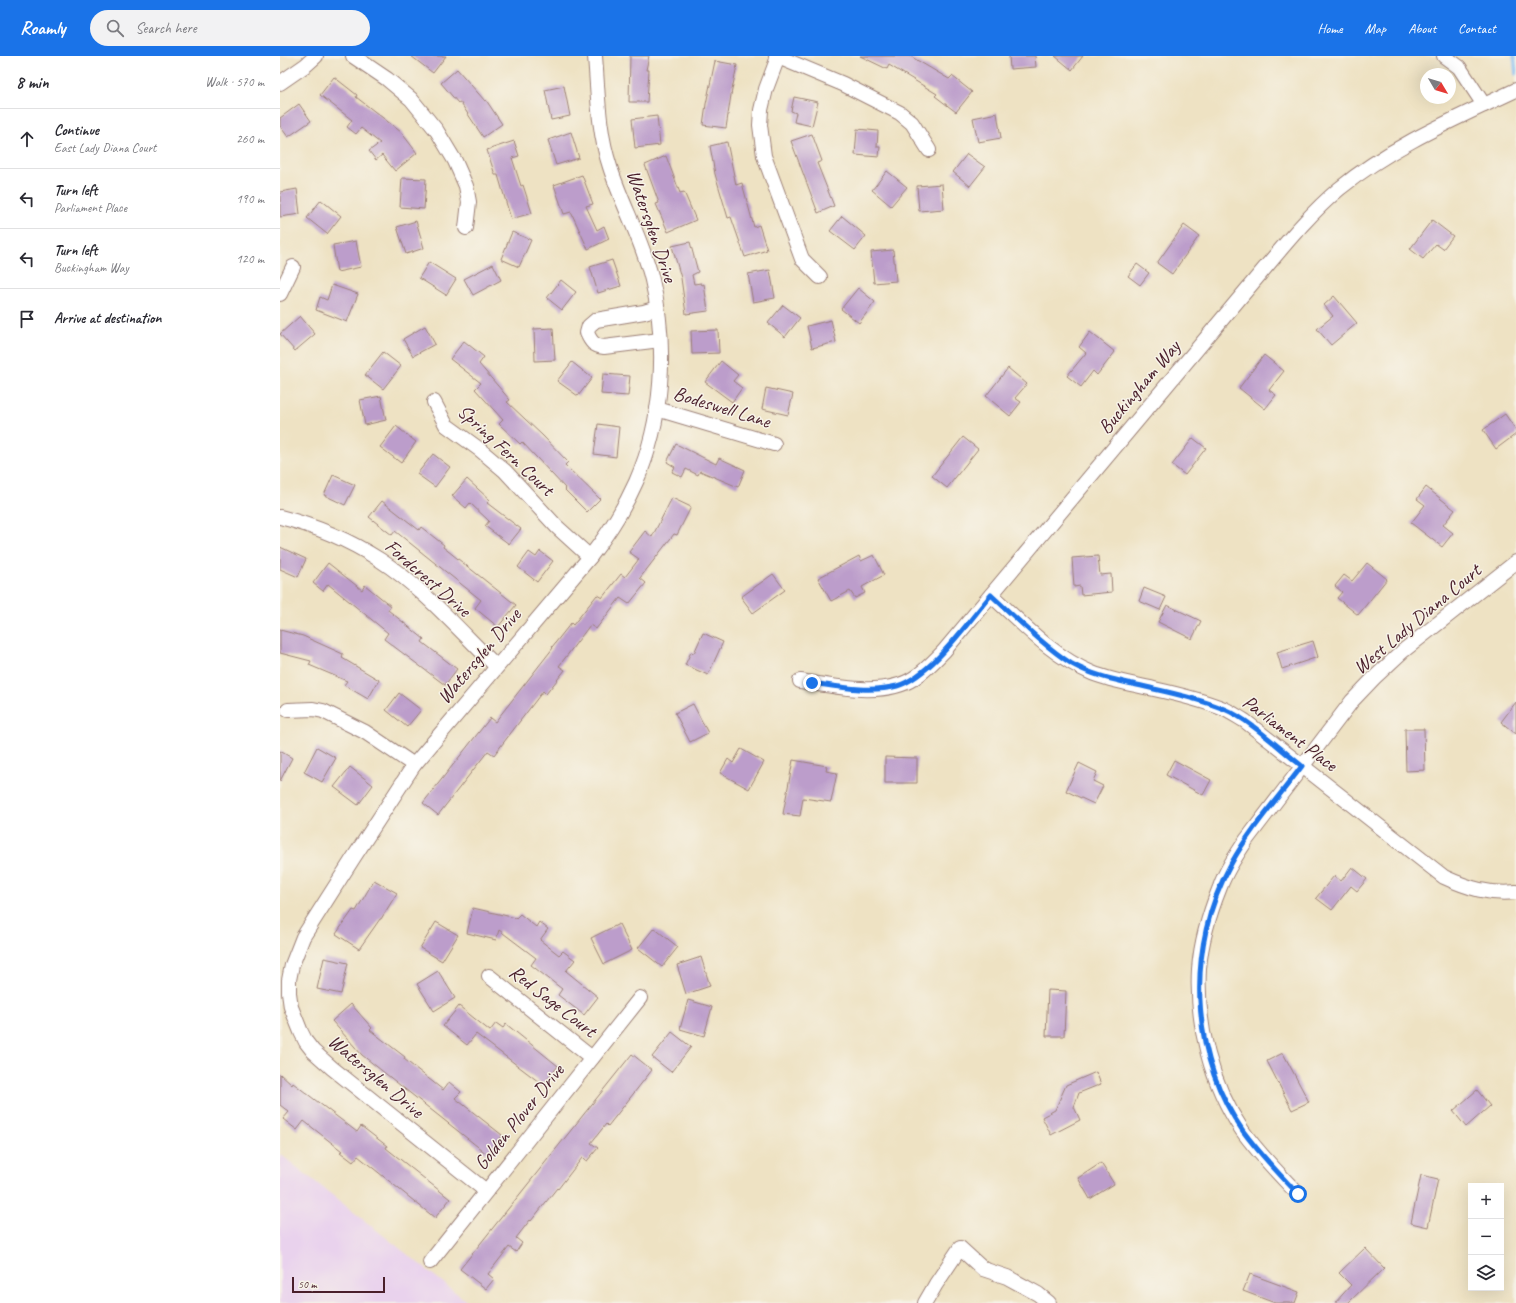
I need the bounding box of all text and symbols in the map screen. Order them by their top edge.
search box [90,10,370,46]
text: Roamly [20,16,66,40]
icon: search [104,17,126,39]
text: Search here [136,19,197,38]
text: Home [1317,20,1343,37]
text: Map [1365,20,1386,37]
text: About [1408,20,1436,37]
text: Contact [1458,20,1496,37]
north arrow [1420,68,1456,104]
text: 8 min [16,72,49,93]
text: Walk · 570 m [205,74,264,90]
text: Continue [54,121,99,140]
icon: ahead [16,128,38,150]
text: 260 m [236,131,264,147]
text: East Lady Diana Court [54,140,156,156]
street label: Watersglen Drive [621,167,683,287]
text: Turn left [54,181,97,200]
icon: left [16,188,38,210]
text: 190 m [236,191,264,207]
text: Parliament Place [54,200,127,216]
text: Turn left [54,241,97,260]
icon: left [16,248,38,270]
text: 120 m [236,251,264,267]
text: Buckingham Way [54,260,129,276]
icon: arrive [16,308,38,330]
text: Arrive at destination [54,309,161,328]
street label: Buckingham Way [1092,333,1187,439]
street label: Bodeswell Lane [671,380,775,434]
street label: Spring Fern Court [452,399,561,503]
street label: Fordcrest Drive [380,534,477,623]
street label: West Lady Diana Court [1348,557,1488,680]
street label: Watersglen Drive [432,602,527,709]
route end [803,674,821,692]
street label: Parliament Place [1238,689,1344,778]
street label: Red Sage Court [504,959,603,1044]
street label: Watersglen Drive [323,1029,430,1124]
street label: Golden Plover Drive [469,1058,570,1175]
map controls [1468,1183,1504,1291]
button: + [1468,1183,1504,1219]
route start [1289,1185,1307,1203]
button: − [1468,1219,1504,1255]
button: layers [1468,1255,1504,1291]
scale bar [292,1275,385,1294]
text: 50 m [298,1277,317,1291]

